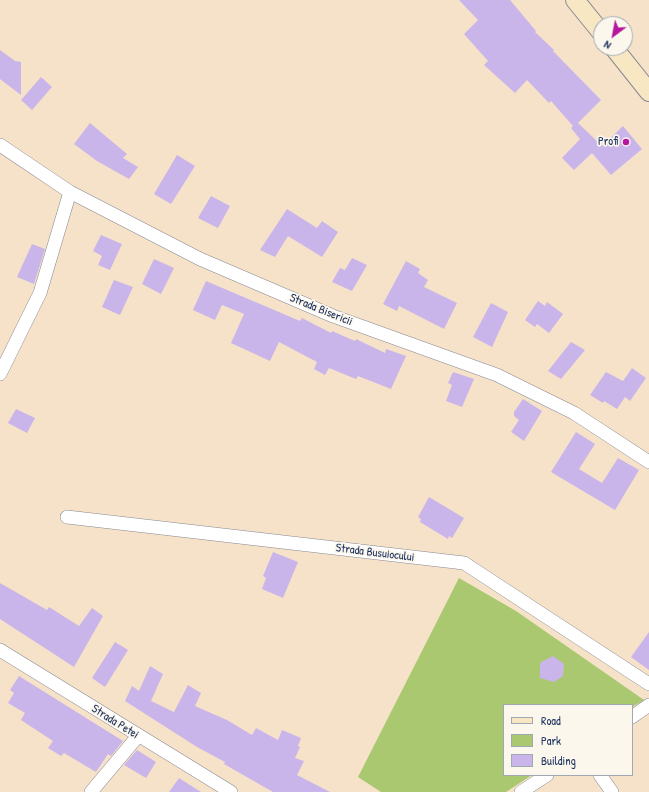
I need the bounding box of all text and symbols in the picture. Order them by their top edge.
north arrow [593,16,633,56]
text: N [601,38,613,53]
place label: Profi [598,135,618,149]
marker: Profi [621,137,631,147]
street label: Strada Bisericii [287,291,355,329]
street label: Strada Busuiocului [335,541,415,565]
street label: Strada Petei [89,702,141,742]
legend [503,704,633,776]
text: Road [541,712,561,729]
text: Park [541,732,561,749]
text: Building [541,752,576,769]

